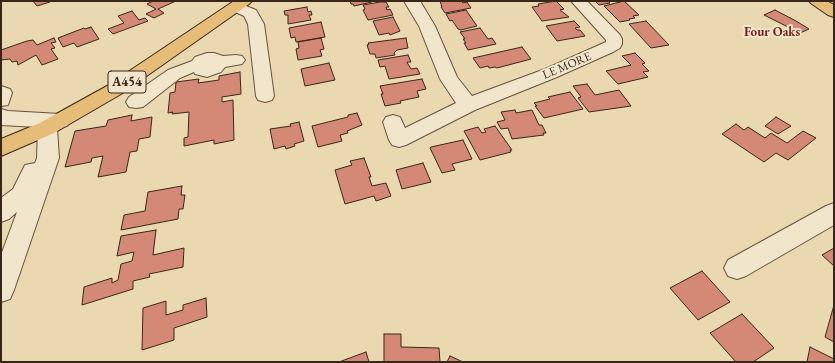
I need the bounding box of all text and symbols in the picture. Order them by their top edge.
district label: Four Oaks [744,24,800,40]
street label: LE MORE [540,49,594,83]
road number: A454 [108,71,146,93]

